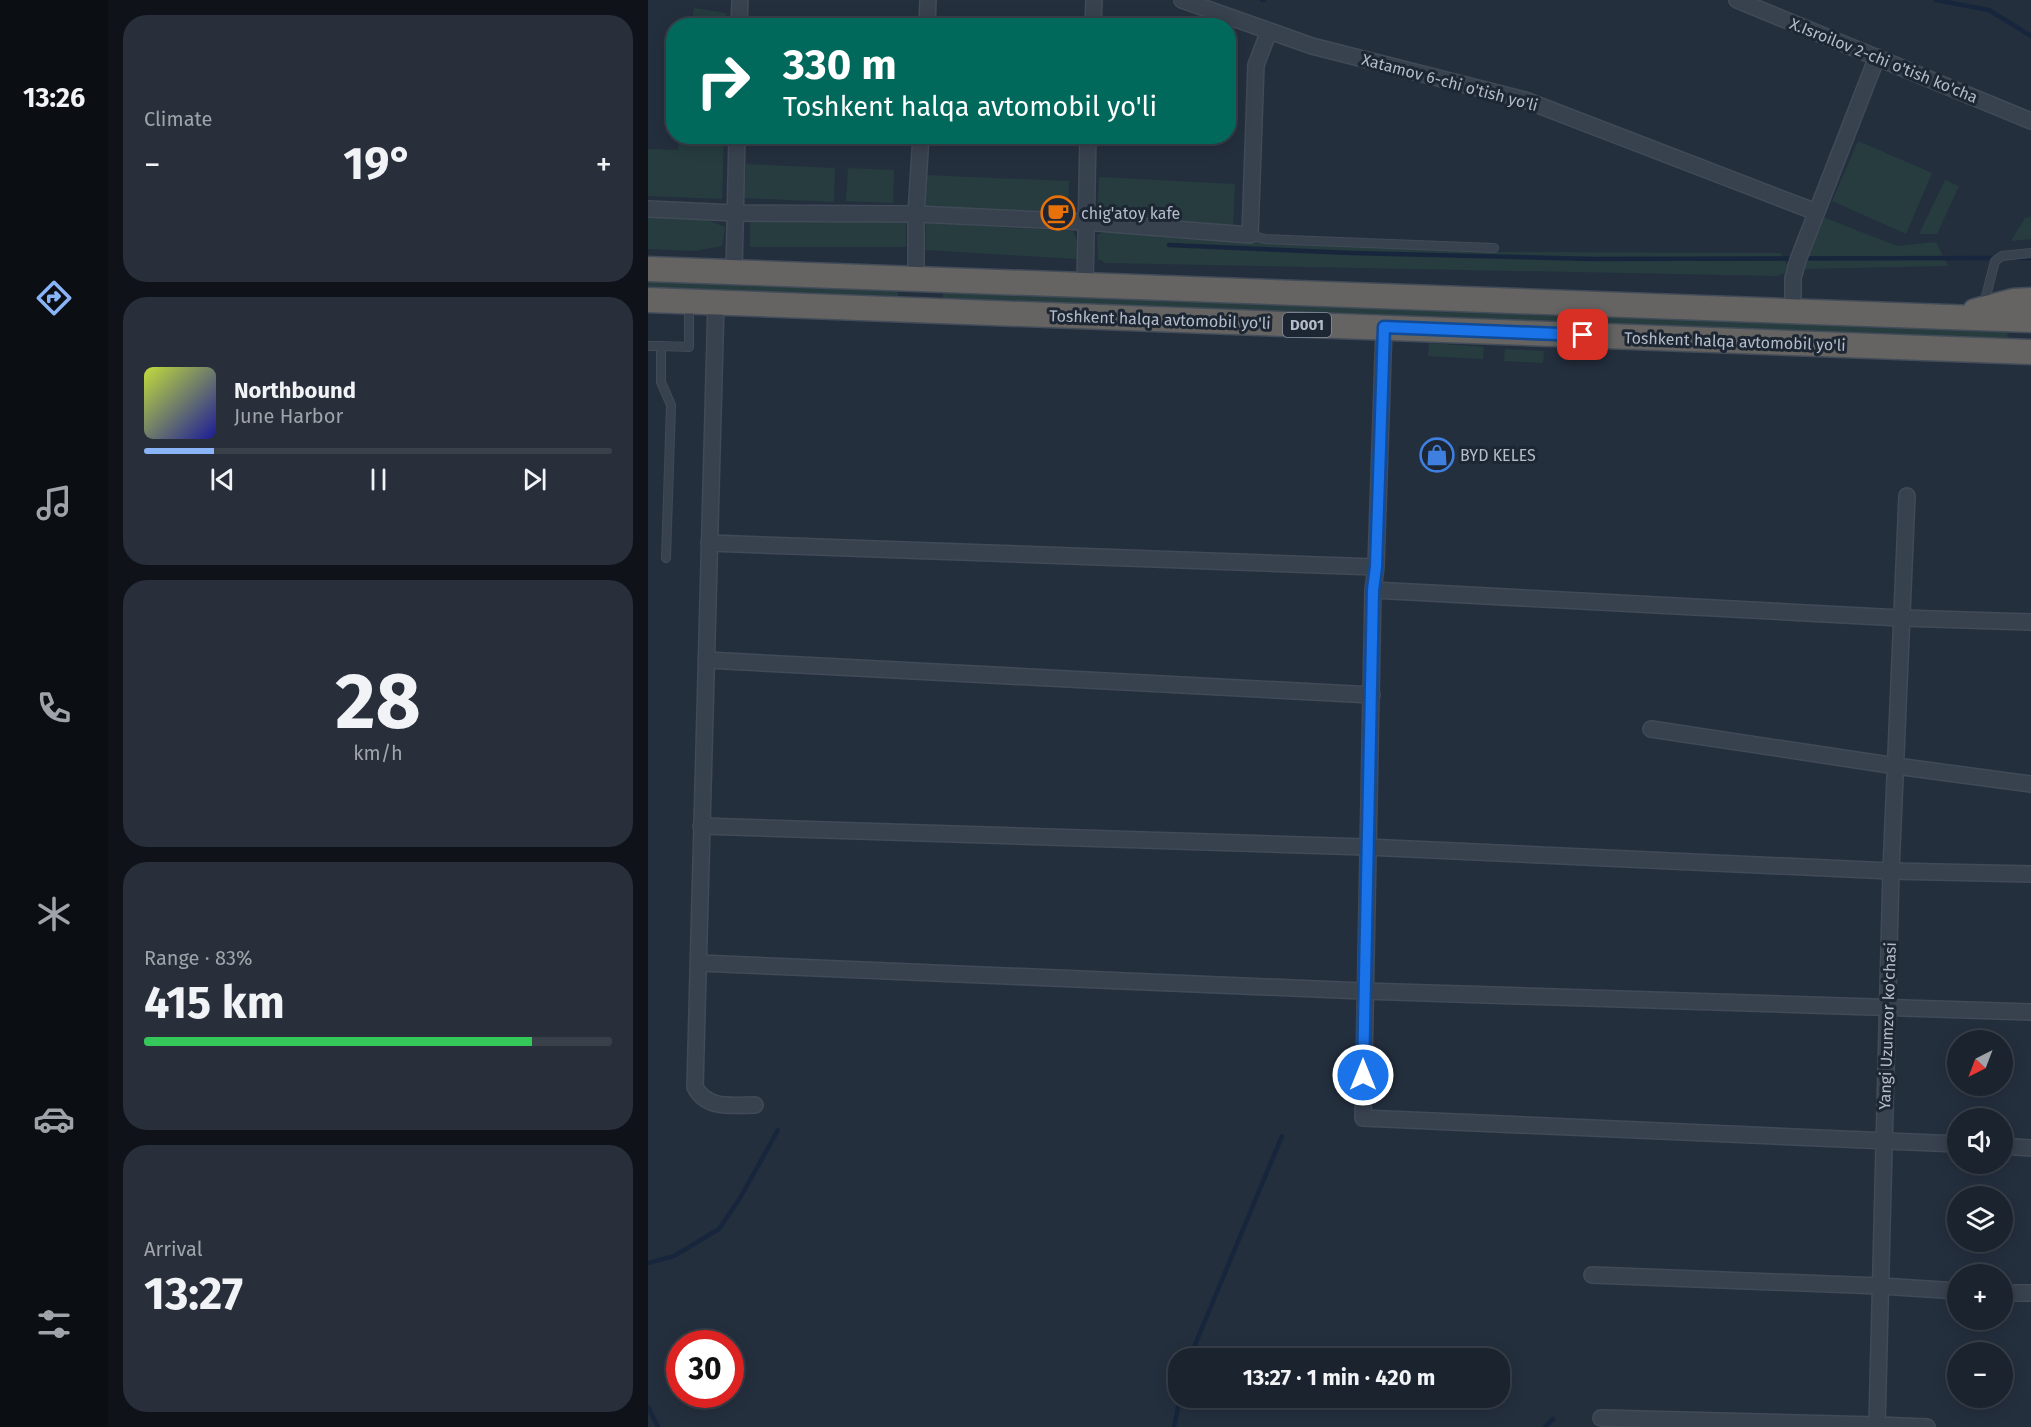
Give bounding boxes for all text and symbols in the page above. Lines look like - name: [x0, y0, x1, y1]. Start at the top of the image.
- street label: X.Isroilov 2-chi o'tish ko'cha: [1787, 14, 1981, 107]
- text: 330 m: [783, 40, 897, 90]
- icon: right: [684, 42, 762, 120]
- street label: Xatamov 6-chi o'tish yo'li: [1360, 50, 1540, 115]
- text: 13:26: [23, 82, 85, 114]
- text: Toshkent halqa avtomobil yo'li: [783, 91, 1157, 123]
- text: Climate: [144, 107, 212, 131]
- text: 19°: [343, 137, 413, 191]
- text: −: [144, 145, 161, 185]
- text: +: [596, 145, 612, 185]
- cafe icon: chig'atoy kafe: [1040, 195, 1076, 231]
- place label: chig'atoy kafe: [1081, 204, 1180, 223]
- icon: directions: [33, 277, 75, 319]
- street label: Toshkent halqa avtomobil yo'li: [1049, 306, 1271, 333]
- pin: [1557, 309, 1608, 360]
- road number: D001: [1283, 313, 1331, 337]
- icon: arrive: [1566, 318, 1599, 351]
- street label: Toshkent halqa avtomobil yo'li: [1624, 328, 1846, 355]
- text: Northbound: [234, 377, 356, 404]
- text: June Harbor: [234, 404, 343, 428]
- shop icon: BYD KELES: [1419, 437, 1455, 473]
- place label: BYD KELES: [1460, 446, 1536, 465]
- icon: previous: [206, 463, 239, 496]
- icon: pause: [362, 463, 395, 496]
- icon: next: [518, 463, 551, 496]
- icon: music: [33, 482, 75, 524]
- text: 28: [335, 655, 421, 749]
- icon: phone: [33, 687, 75, 729]
- text: km/h: [353, 741, 403, 765]
- icon: climate: [33, 893, 75, 935]
- street label: Yangi Uzumzor ko'chasi: [1875, 942, 1900, 1110]
- text: Range · 83%: [144, 946, 252, 970]
- text: 415 km: [144, 976, 285, 1030]
- north arrow: [1947, 1030, 2013, 1096]
- map controls: [1947, 1030, 2013, 1408]
- position arrow: [1331, 1043, 1395, 1107]
- icon: car: [33, 1098, 75, 1140]
- button: sound: [1947, 1108, 2013, 1174]
- button: layers: [1947, 1186, 2013, 1252]
- text: Arrival: [144, 1237, 203, 1261]
- button: +: [1947, 1264, 2013, 1330]
- text: 13:27: [144, 1267, 243, 1321]
- icon: filters: [33, 1303, 75, 1345]
- speed limit sign: 30: [666, 1330, 744, 1408]
- button: −: [1947, 1342, 2013, 1408]
- text: 13:27 · 1 min · 420 m: [1243, 1364, 1435, 1391]

